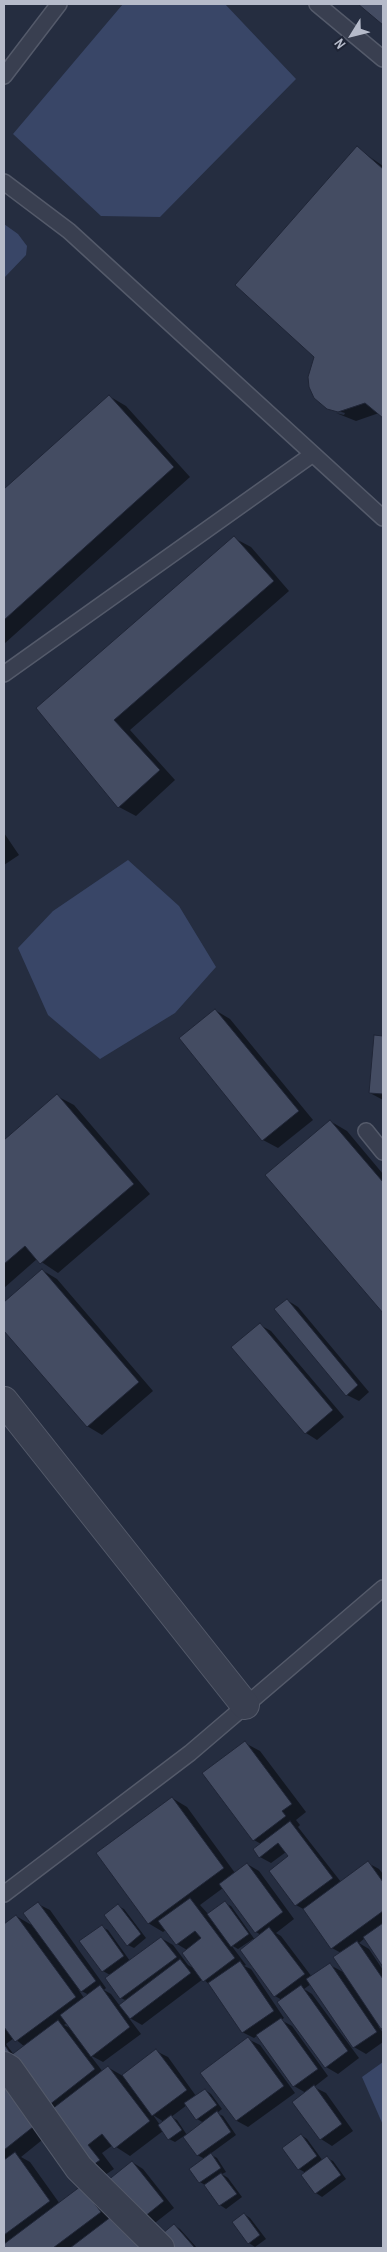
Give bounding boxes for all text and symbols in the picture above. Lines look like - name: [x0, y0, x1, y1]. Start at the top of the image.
- north arrow: [327, 10, 377, 60]
- text: N: [330, 35, 350, 52]

